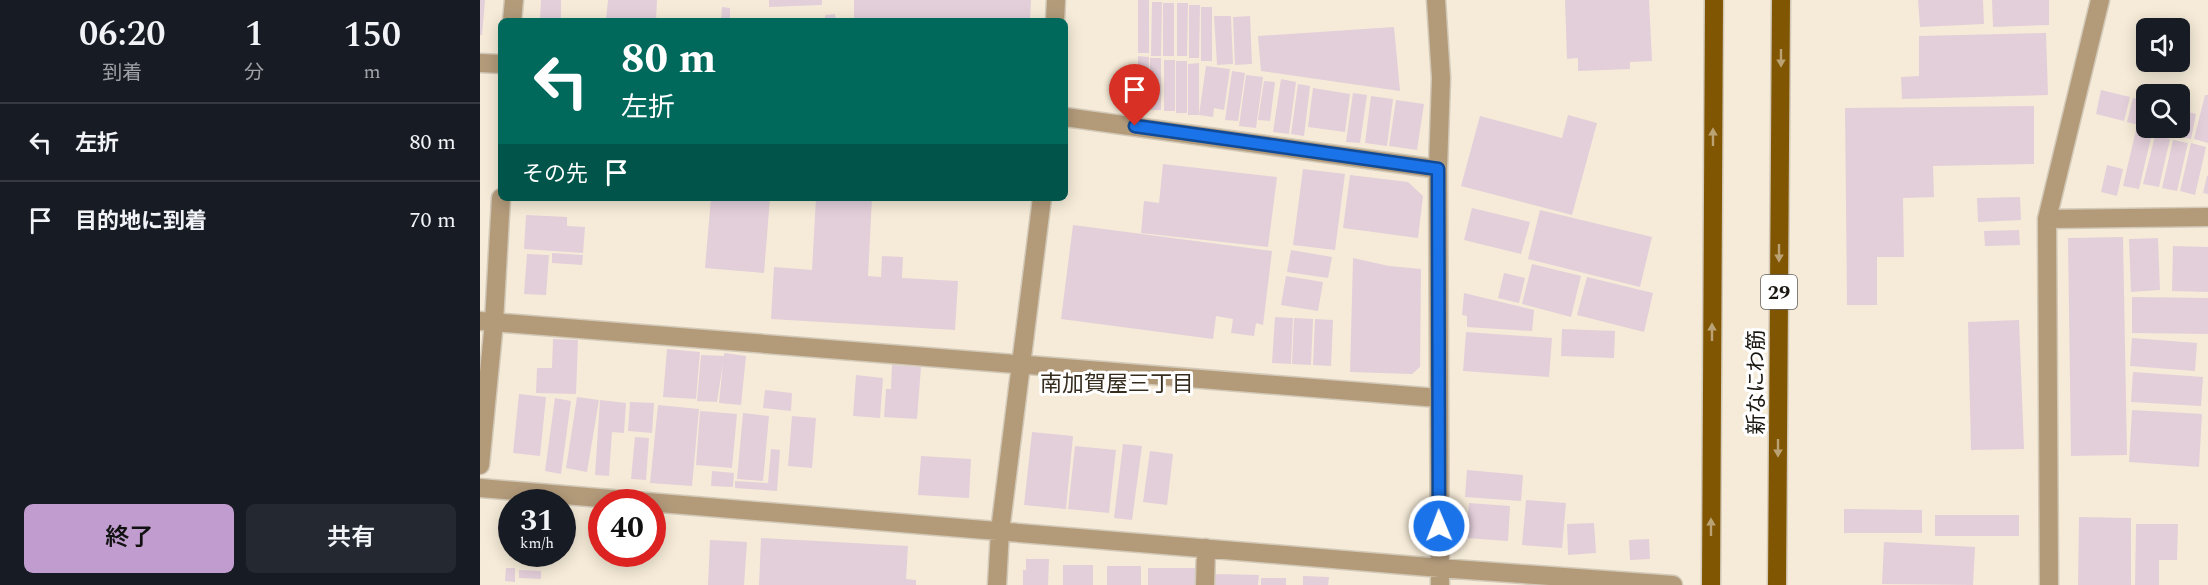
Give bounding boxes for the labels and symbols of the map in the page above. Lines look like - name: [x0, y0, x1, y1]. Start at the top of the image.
- one-way arrow: [1776, 49, 1786, 68]
- pin: [1109, 64, 1160, 126]
- one-way arrow: [1708, 127, 1718, 146]
- one-way arrow: [1774, 244, 1784, 263]
- road number: 29: [1761, 275, 1797, 309]
- one-way arrow: [1707, 322, 1717, 341]
- street label: 新なにわ筋: [1741, 330, 1773, 435]
- district label: 南加賀屋三丁目: [1040, 368, 1194, 401]
- one-way arrow: [1773, 439, 1783, 458]
- speed limit sign: 40: [588, 489, 666, 567]
- position arrow: [1407, 494, 1471, 558]
- one-way arrow: [1706, 517, 1716, 536]

